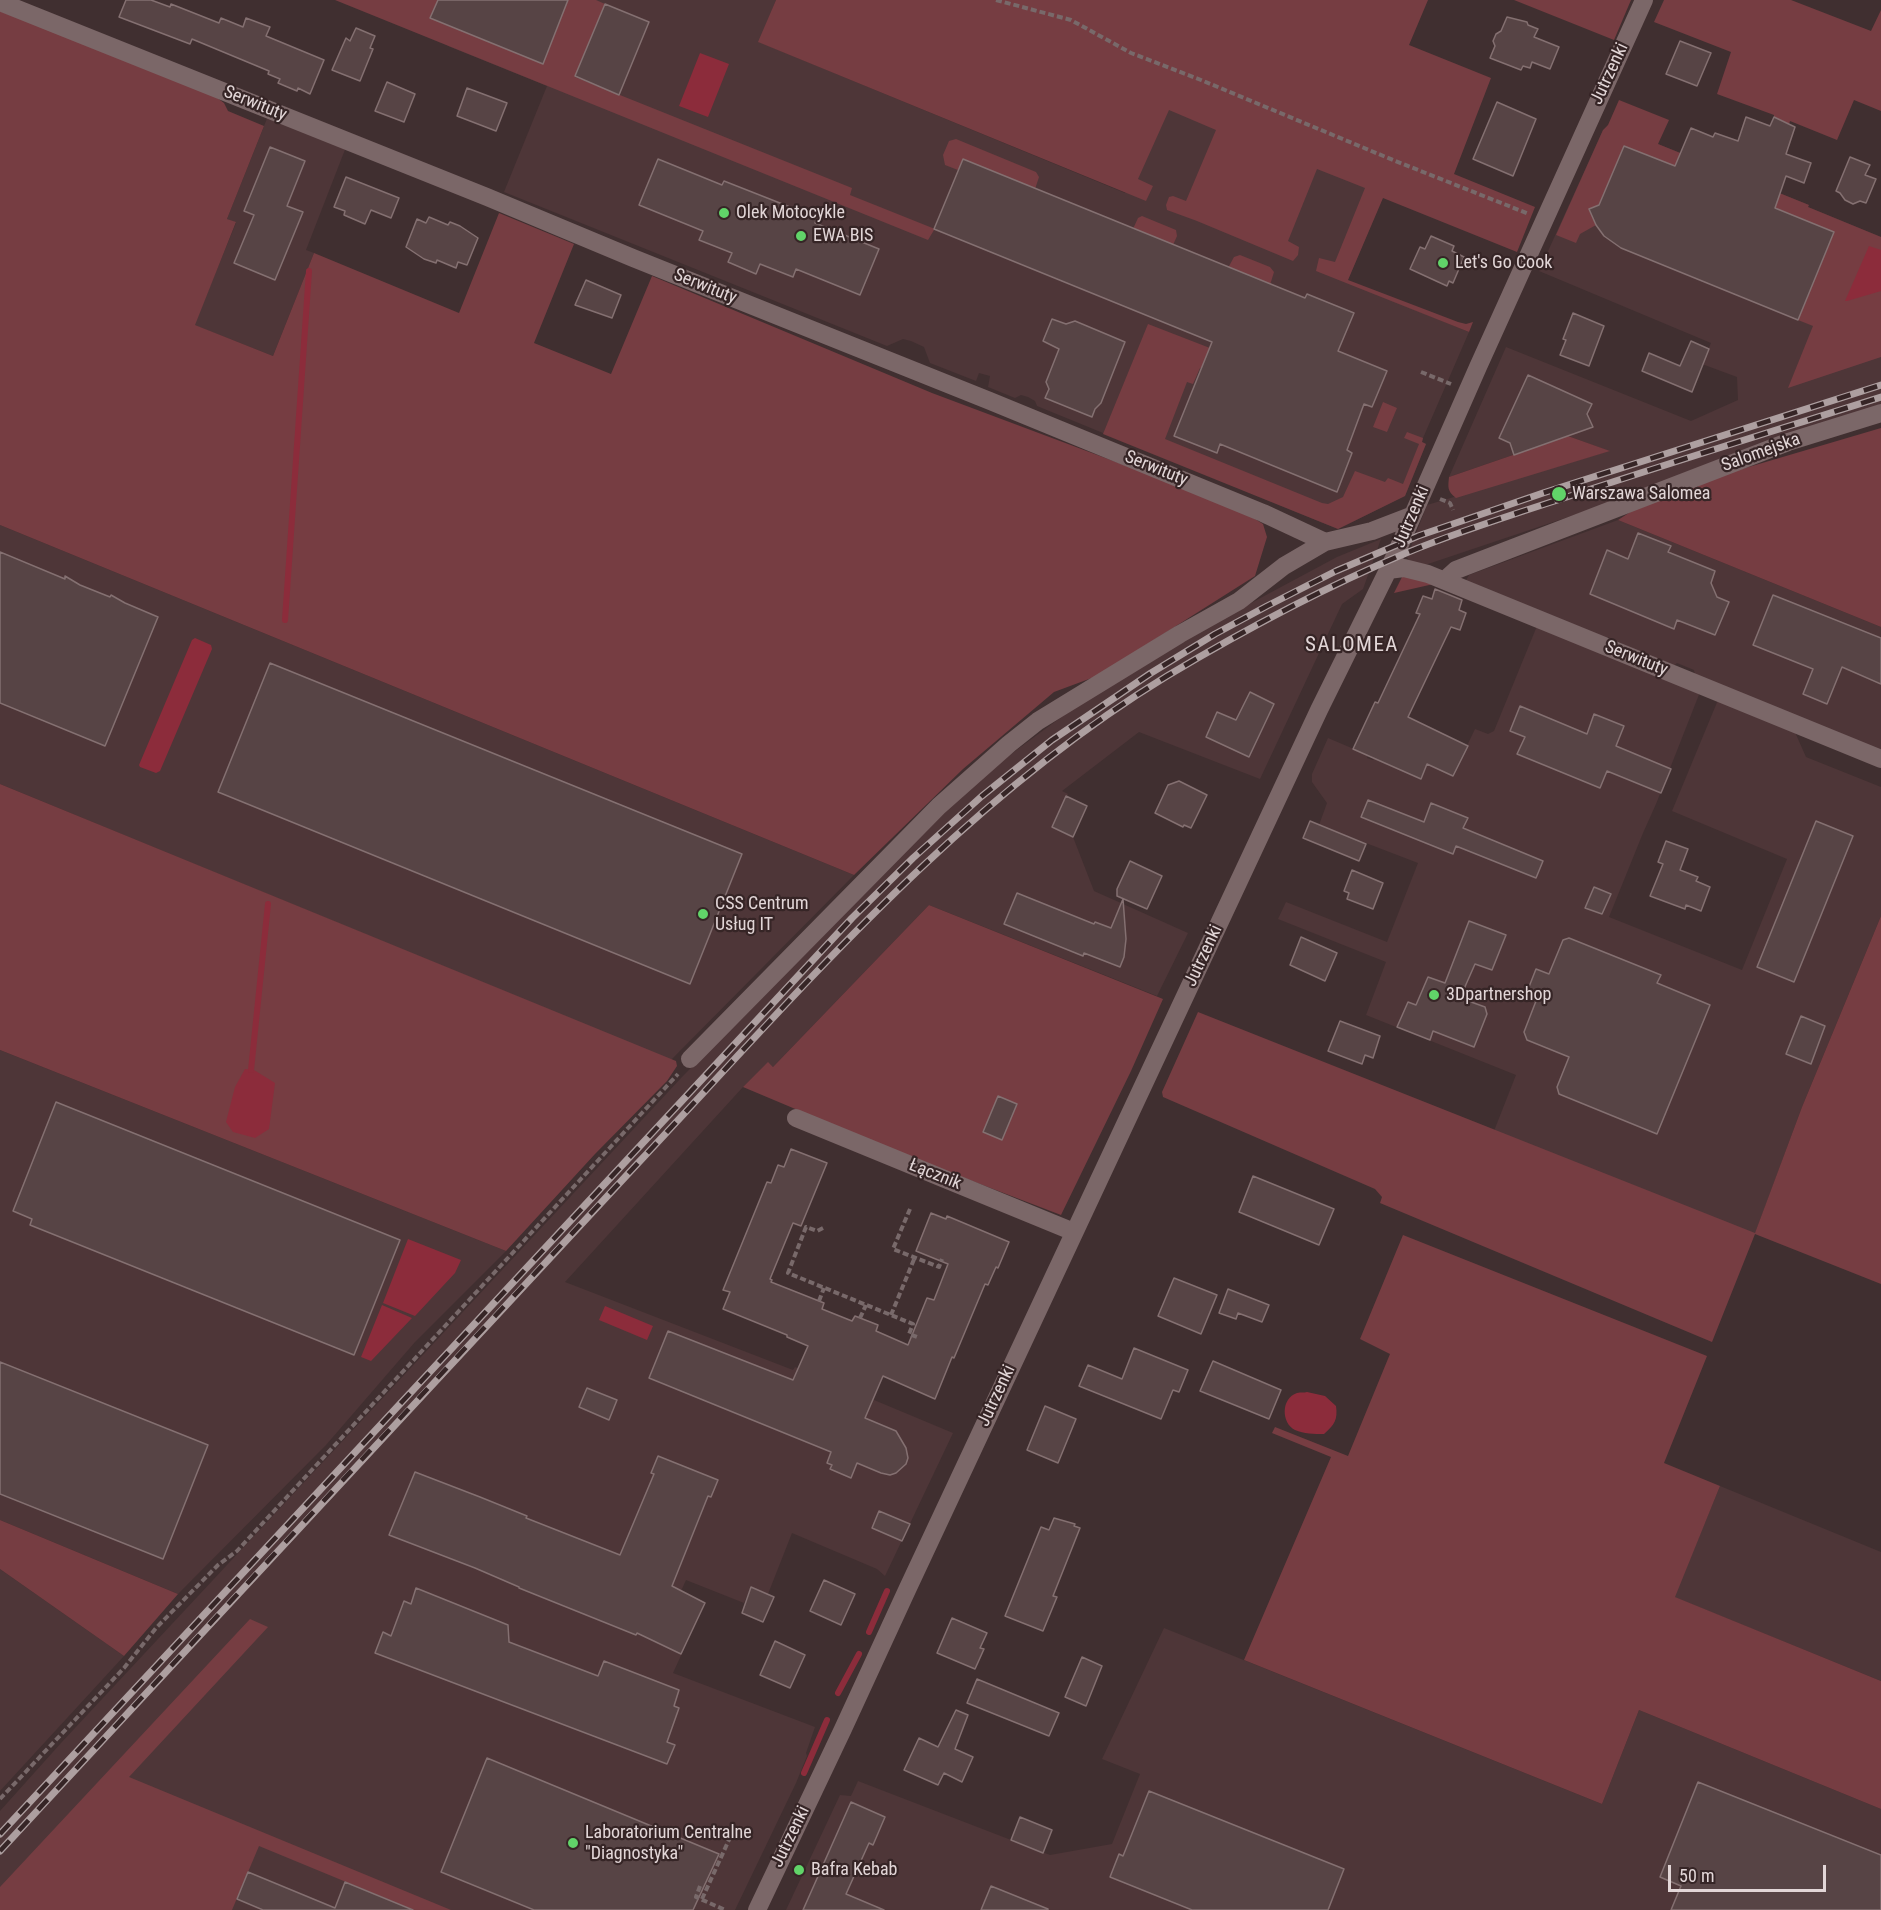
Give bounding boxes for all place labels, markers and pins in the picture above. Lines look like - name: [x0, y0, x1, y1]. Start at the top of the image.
- place label: Olek Motocykle: [736, 202, 845, 224]
- marker: Olek Motocykle: [717, 206, 731, 220]
- place label: EWA BIS: [813, 225, 873, 247]
- marker: EWA BIS: [794, 229, 808, 243]
- place label: Let's Go Cook: [1455, 252, 1552, 274]
- marker: Let's Go Cook: [1436, 256, 1450, 270]
- place label: Warszawa Salomea: [1572, 483, 1710, 505]
- marker: Warszawa Salomea: [1550, 485, 1568, 503]
- place label: CSS Centrum Usług IT: [715, 893, 808, 936]
- marker: CSS Centrum Usług IT: [696, 907, 710, 921]
- place label: 3Dpartnershop: [1446, 984, 1551, 1006]
- marker: 3Dpartnershop: [1427, 988, 1441, 1002]
- place label: Laboratorium Centralne "Diagnostyka": [585, 1822, 752, 1864]
- marker: Laboratorium Centralne "Diagnostyka": [566, 1836, 580, 1850]
- place label: Bafra Kebab: [811, 1859, 897, 1881]
- marker: Bafra Kebab: [792, 1863, 806, 1877]

